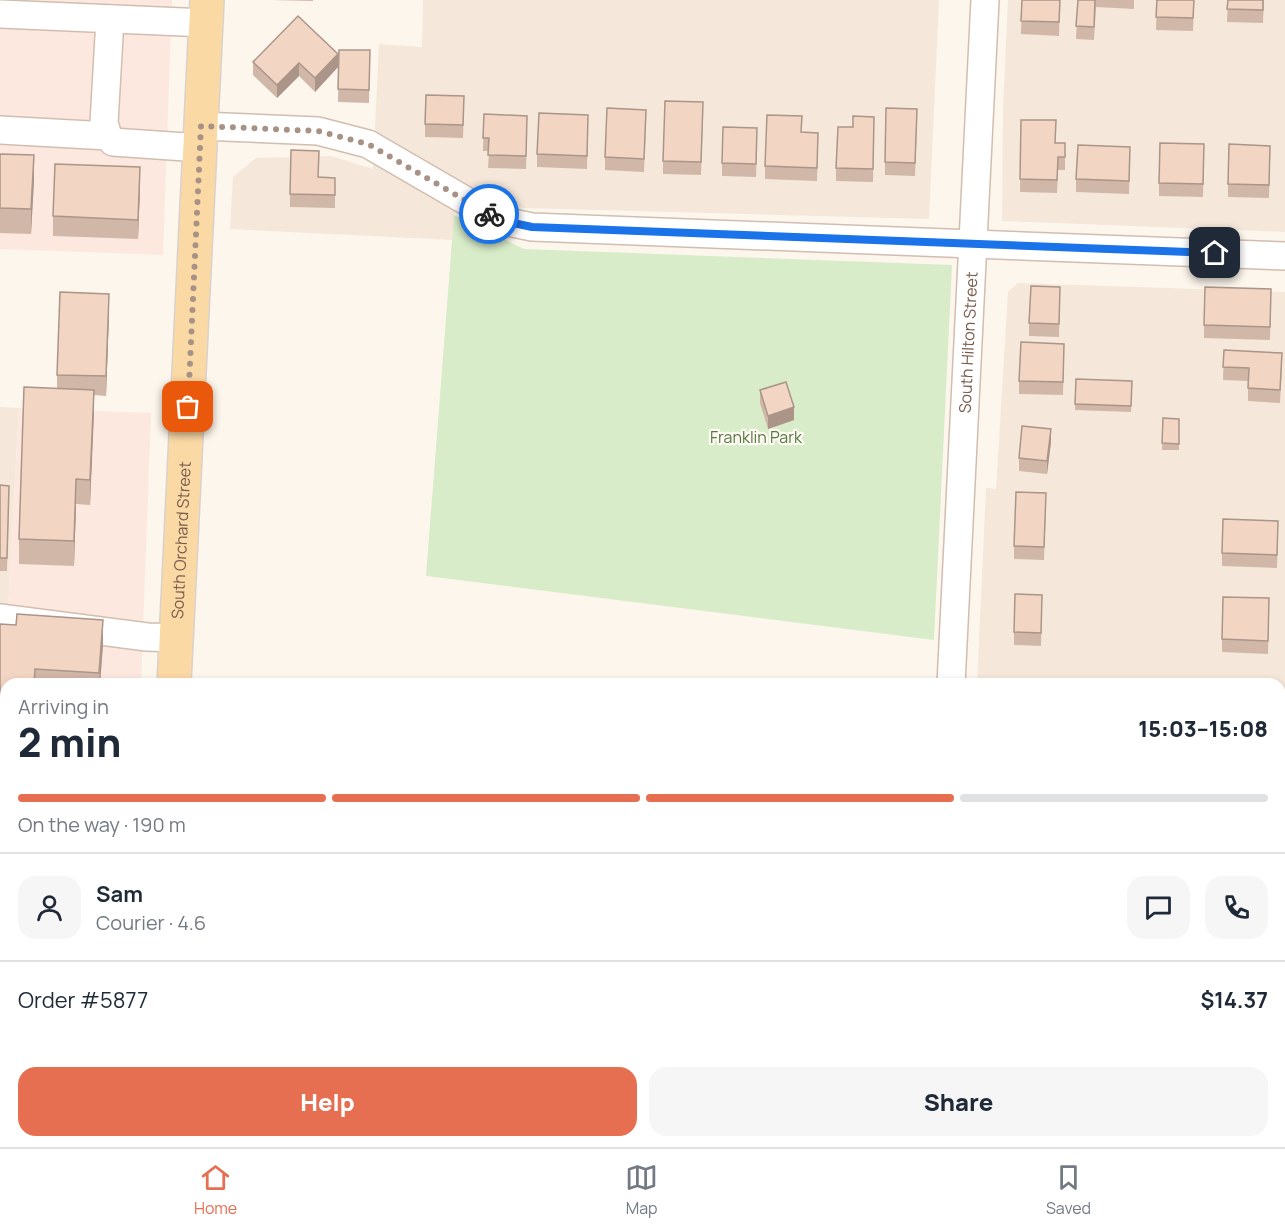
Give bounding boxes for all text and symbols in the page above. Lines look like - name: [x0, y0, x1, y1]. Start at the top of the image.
- courier: [459, 184, 519, 244]
- icon: bike: [473, 198, 506, 231]
- pin: [1189, 227, 1240, 278]
- icon: home: [1198, 236, 1231, 269]
- street label: South Hilton Street: [953, 271, 982, 414]
- pin: [162, 381, 213, 432]
- icon: bag: [171, 390, 204, 423]
- park label: Franklin Park: [710, 426, 803, 448]
- street label: South Orchard Street: [166, 461, 196, 620]
- text: Arriving in: [18, 693, 109, 720]
- text: 15:03–15:08: [1138, 714, 1268, 744]
- text: 2 min: [18, 715, 121, 769]
- text: On the way · 190 m: [18, 811, 186, 838]
- button: person: [18, 876, 81, 939]
- button: chat: [1127, 876, 1190, 939]
- button: phone: [1205, 876, 1268, 939]
- text: Sam: [96, 879, 143, 909]
- text: Courier · 4.6: [96, 909, 206, 936]
- text: Order #5877: [18, 985, 148, 1015]
- text: $14.37: [1200, 985, 1268, 1015]
- button: Help: [18, 1067, 637, 1136]
- button: Share: [649, 1067, 1268, 1136]
- tab: Home: [194, 1161, 237, 1219]
- tab: Map: [625, 1161, 658, 1219]
- tab: Saved: [1046, 1161, 1091, 1219]

